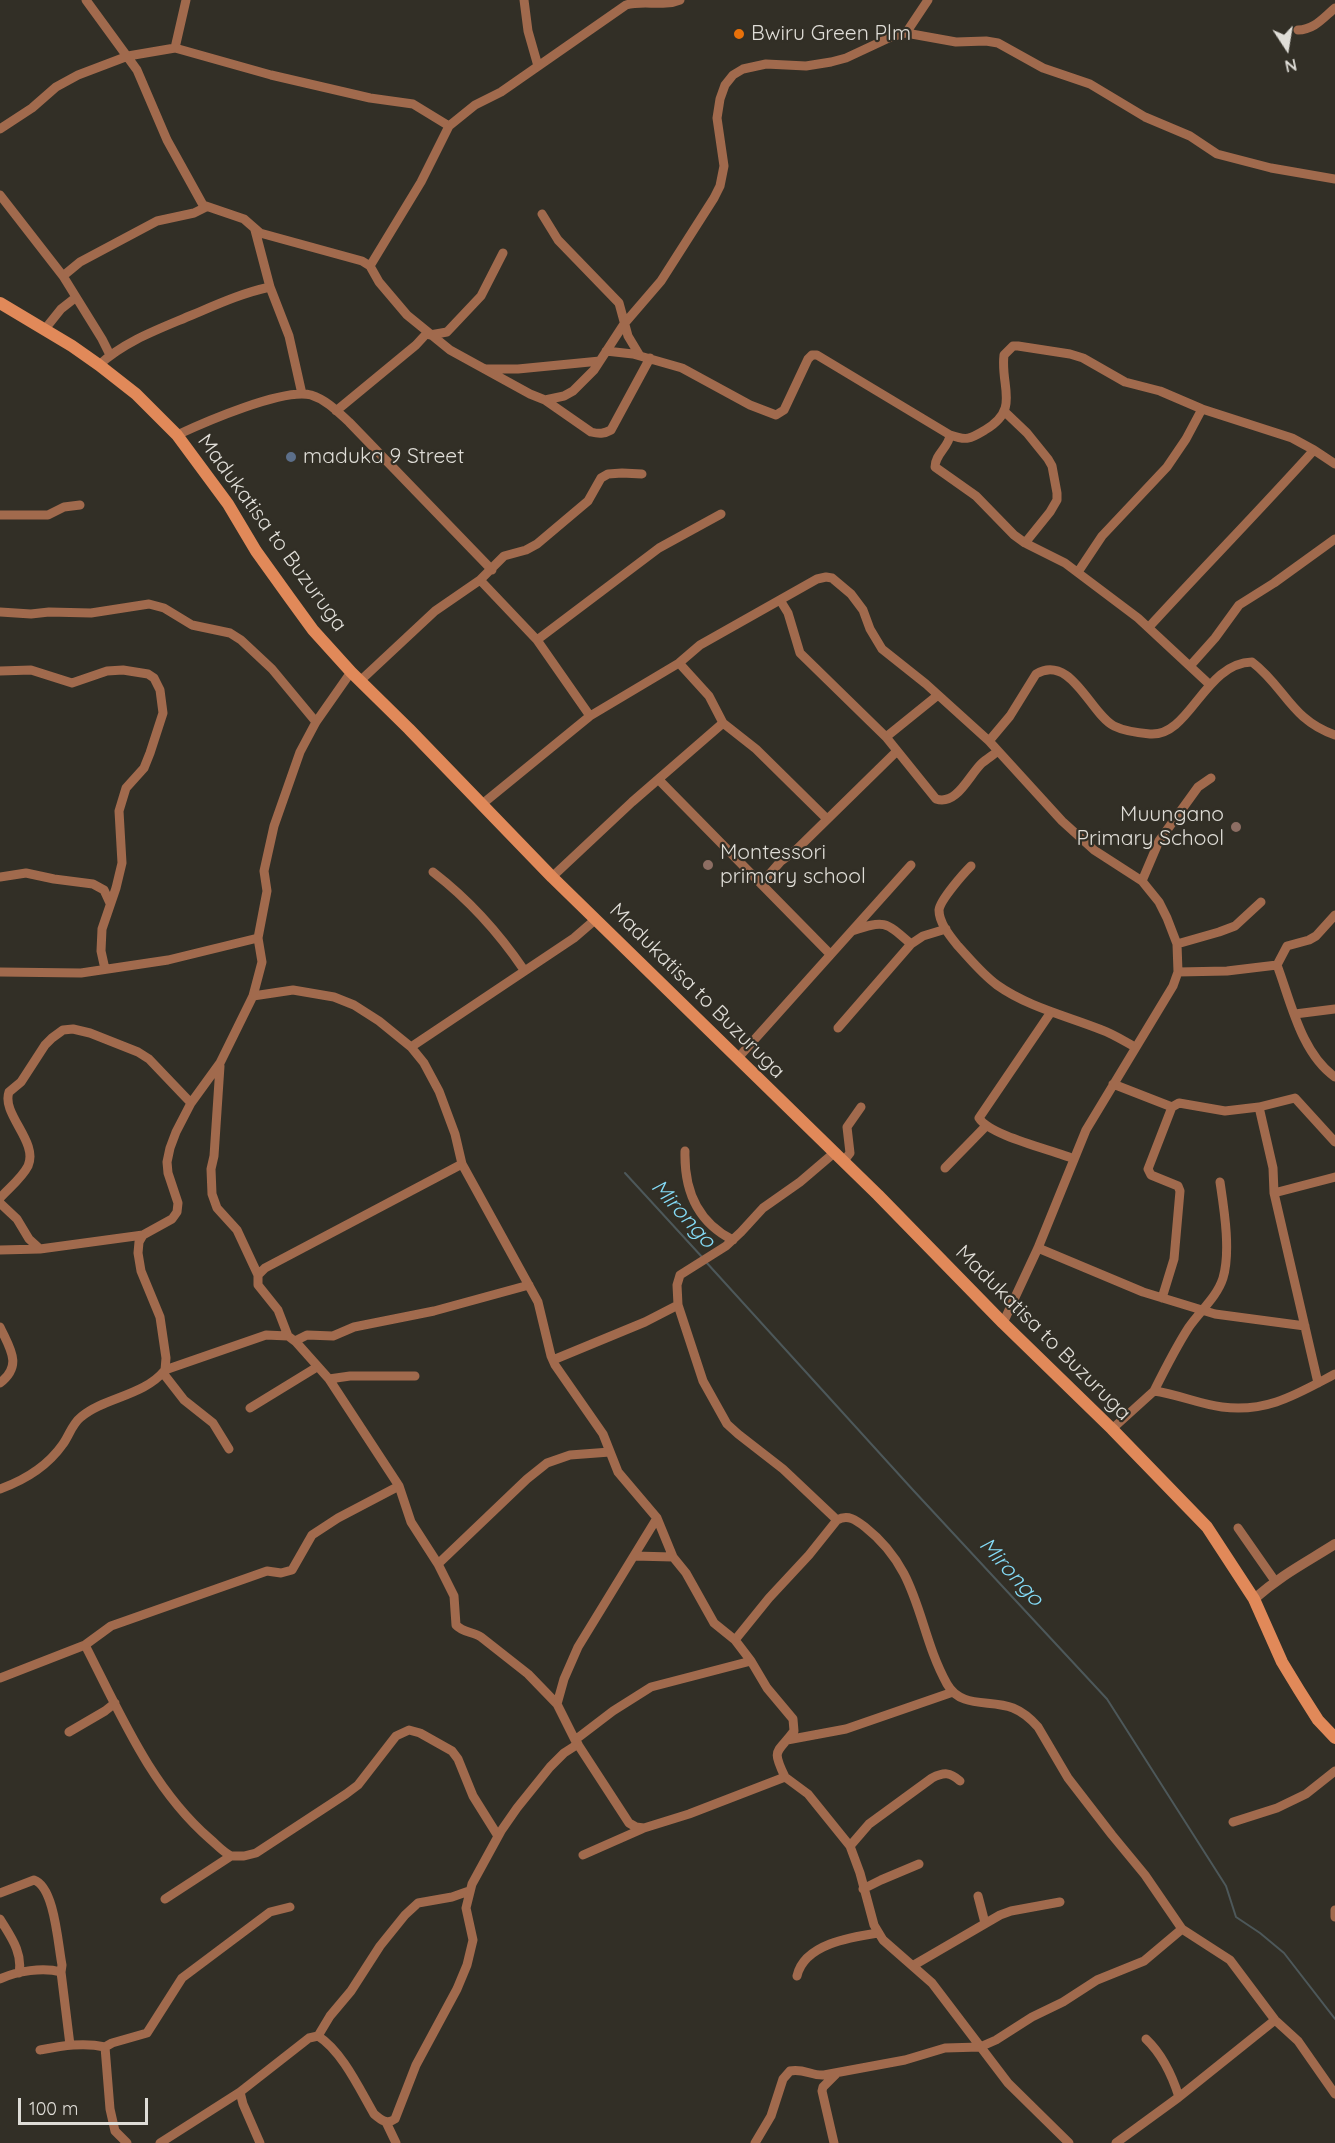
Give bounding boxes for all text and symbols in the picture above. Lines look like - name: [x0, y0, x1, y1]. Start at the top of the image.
- north arrow: [1257, 18, 1317, 78]
- place label: Bwiru Green Plm: [751, 21, 911, 47]
- marker: Bwiru Green Plm: [732, 27, 746, 41]
- text: N: [1283, 55, 1299, 77]
- street label: Madukatisa to Buzuruga: [192, 429, 352, 637]
- place label: maduka 9 Street: [303, 444, 464, 470]
- marker: maduka 9 Street: [284, 450, 298, 464]
- place label: Muungano Primary School: [1076, 802, 1224, 852]
- marker: Muungano Primary School: [1229, 820, 1243, 834]
- place label: Montessori primary school: [720, 840, 866, 890]
- marker: Montessori primary school: [701, 858, 715, 872]
- street label: Madukatisa to Buzuruga: [604, 898, 790, 1084]
- water label: Mirongo: [645, 1174, 721, 1254]
- street label: Madukatisa to Buzuruga: [950, 1240, 1136, 1426]
- water label: Mirongo: [973, 1532, 1049, 1612]
- scale bar: [21, 2086, 152, 2124]
- text: 100 m: [29, 2097, 78, 2120]

